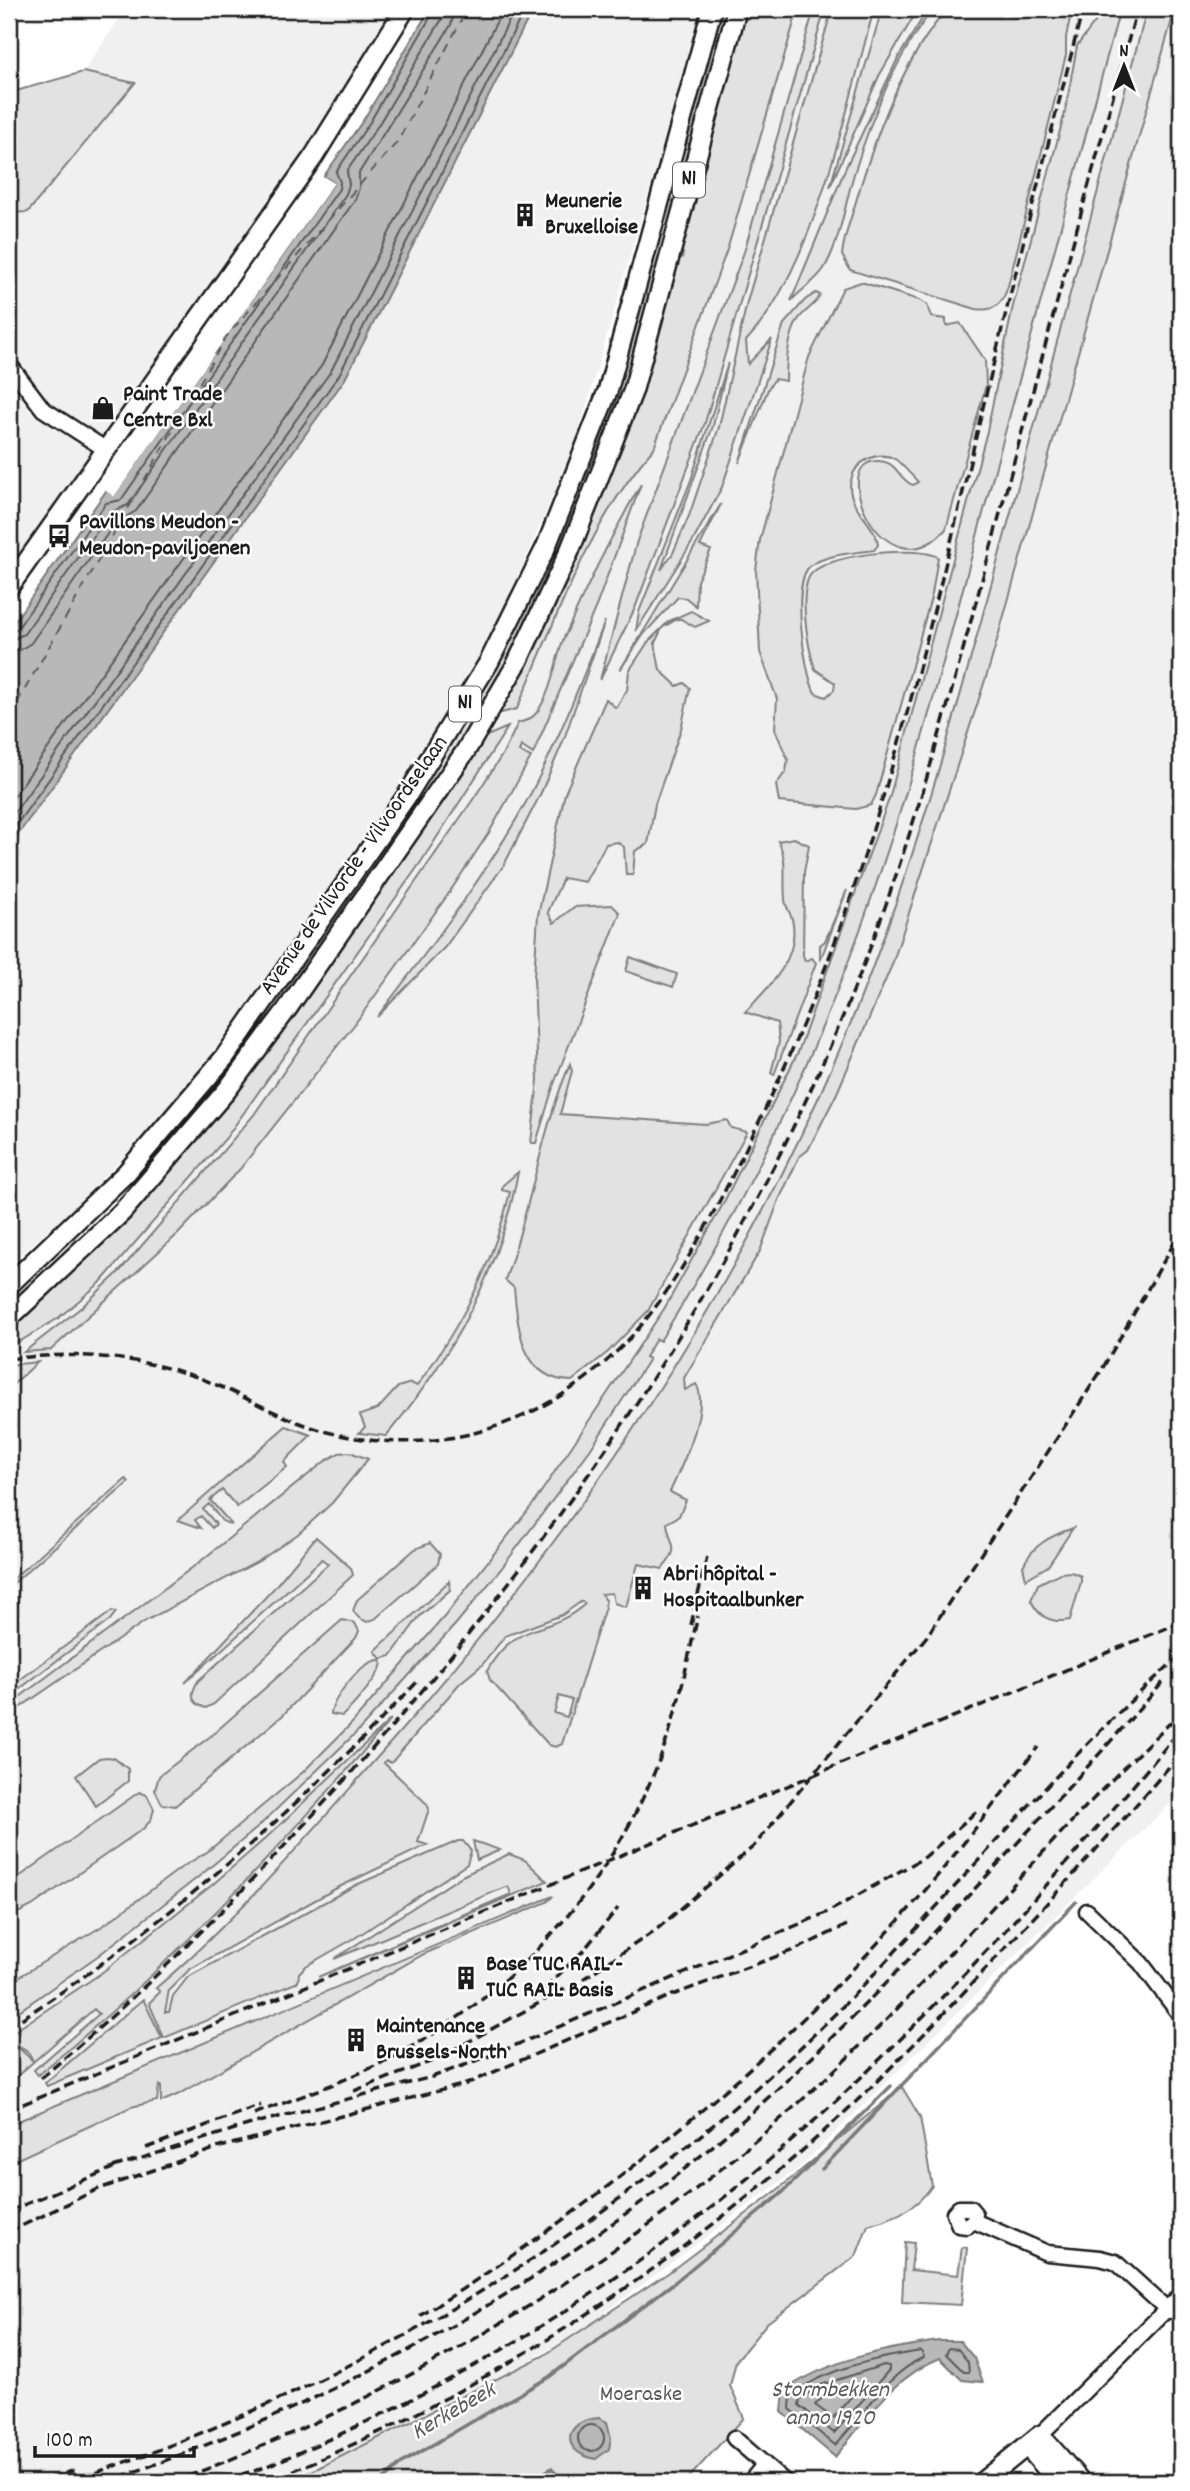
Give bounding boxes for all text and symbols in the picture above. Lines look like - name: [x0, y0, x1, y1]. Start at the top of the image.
- north arrow: [1088, 32, 1158, 102]
- text: N: [1119, 39, 1129, 66]
- road number: N1: [673, 162, 705, 198]
- place label: Meunerie Bruxelloise: [545, 186, 638, 245]
- building icon: Meunerie Bruxelloise: [511, 201, 539, 229]
- place label: Paint Trade Centre Bxl: [123, 379, 222, 438]
- shop icon: Paint Trade Centre Bxl: [89, 394, 117, 422]
- place label: Pavillons Meudon - Meudon-paviljoenen: [79, 507, 251, 566]
- bus stop icon: Pavillons Meudon - Meudon-paviljoenen: [45, 522, 73, 550]
- road number: N1: [449, 686, 481, 722]
- street label: Avenue de Vilvorde - Vilvoordselaan: [252, 729, 458, 1003]
- place label: Abri hôpital - Hospitaalbunker: [663, 1559, 804, 1618]
- building icon: Abri hôpital - Hospitaalbunker: [629, 1574, 657, 1602]
- place label: Base TUC RAIL - TUC RAIL Basis: [486, 1949, 623, 2008]
- building icon: Base TUC RAIL - TUC RAIL Basis: [452, 1964, 480, 1992]
- place label: Maintenance Brussels-North: [376, 2011, 507, 2070]
- building icon: Maintenance Brussels-North: [342, 2026, 370, 2054]
- water label: Kerkebeek: [406, 2373, 504, 2450]
- water label: Stormbekken anno 1920: [771, 2374, 890, 2436]
- park label: Moeraske: [600, 2379, 682, 2412]
- scale bar: [35, 2414, 194, 2458]
- text: 100 m: [46, 2427, 93, 2457]

